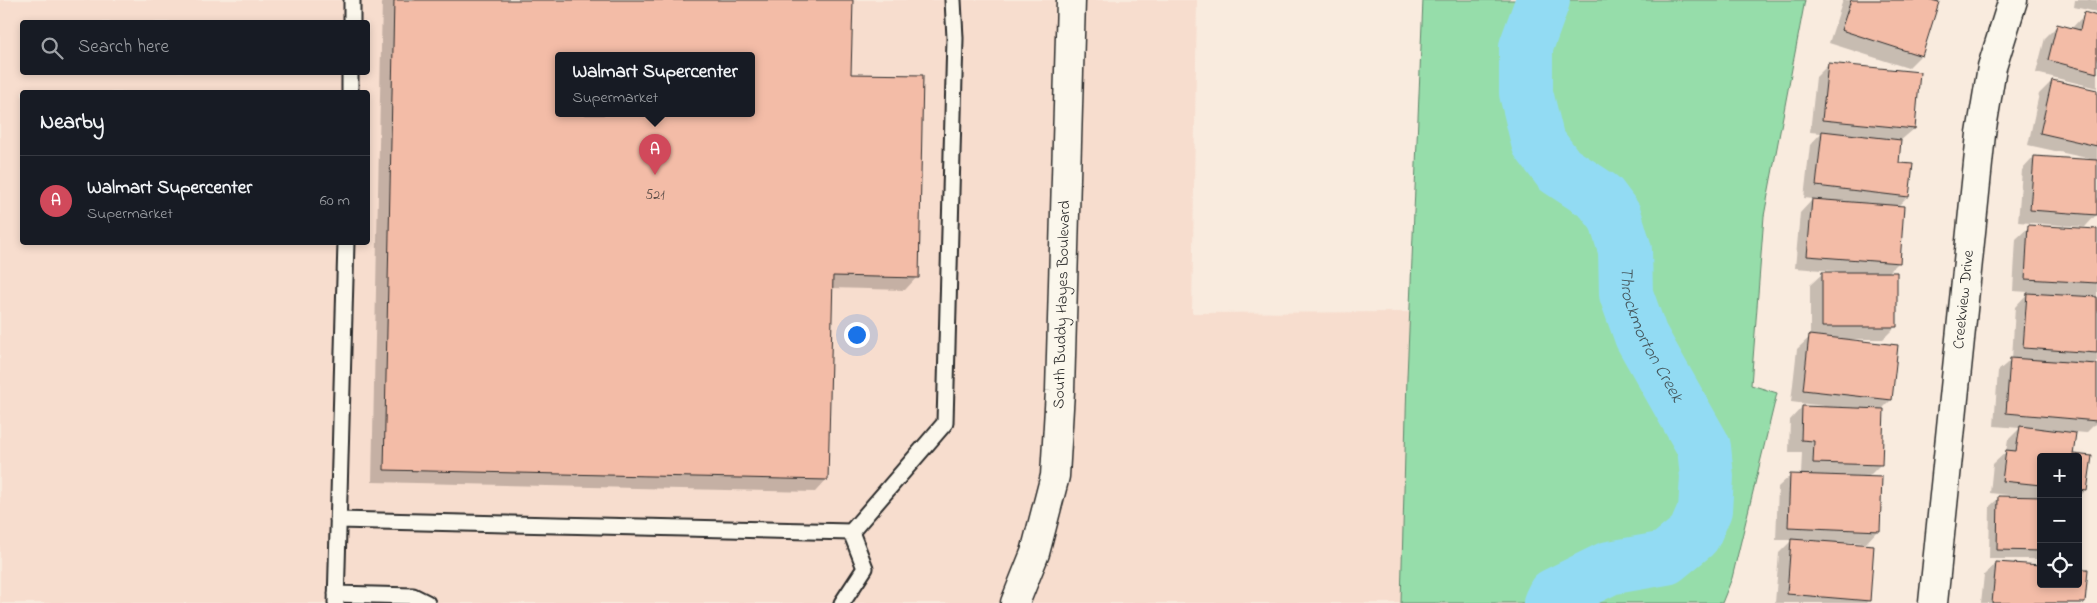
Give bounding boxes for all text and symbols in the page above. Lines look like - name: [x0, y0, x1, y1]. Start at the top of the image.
- search box: [20, 20, 370, 75]
- icon: search: [38, 34, 66, 62]
- text: Search here: [78, 34, 169, 61]
- popup: [555, 52, 755, 117]
- text: Walmart Supercenter: [572, 59, 738, 86]
- text: Supermarket: [572, 86, 658, 110]
- text: Nearby: [40, 108, 104, 138]
- pin: A: [639, 134, 671, 175]
- text: Walmart Supercenter: [87, 175, 252, 202]
- house number: 521: [645, 185, 665, 206]
- text: A: [51, 189, 61, 213]
- text: 60 m: [320, 189, 350, 213]
- street label: South Buddy Hayes Boulevard: [1047, 200, 1077, 410]
- text: Supermarket: [87, 202, 173, 226]
- street label: Creekview Drive: [1947, 248, 1981, 350]
- water label: Throckmorton Creek: [1612, 266, 1690, 409]
- your location: [844, 322, 870, 348]
- map controls: [2037, 453, 2082, 588]
- button: +: [2037, 453, 2082, 498]
- button: −: [2037, 498, 2082, 543]
- button: locate: [2037, 543, 2082, 588]

